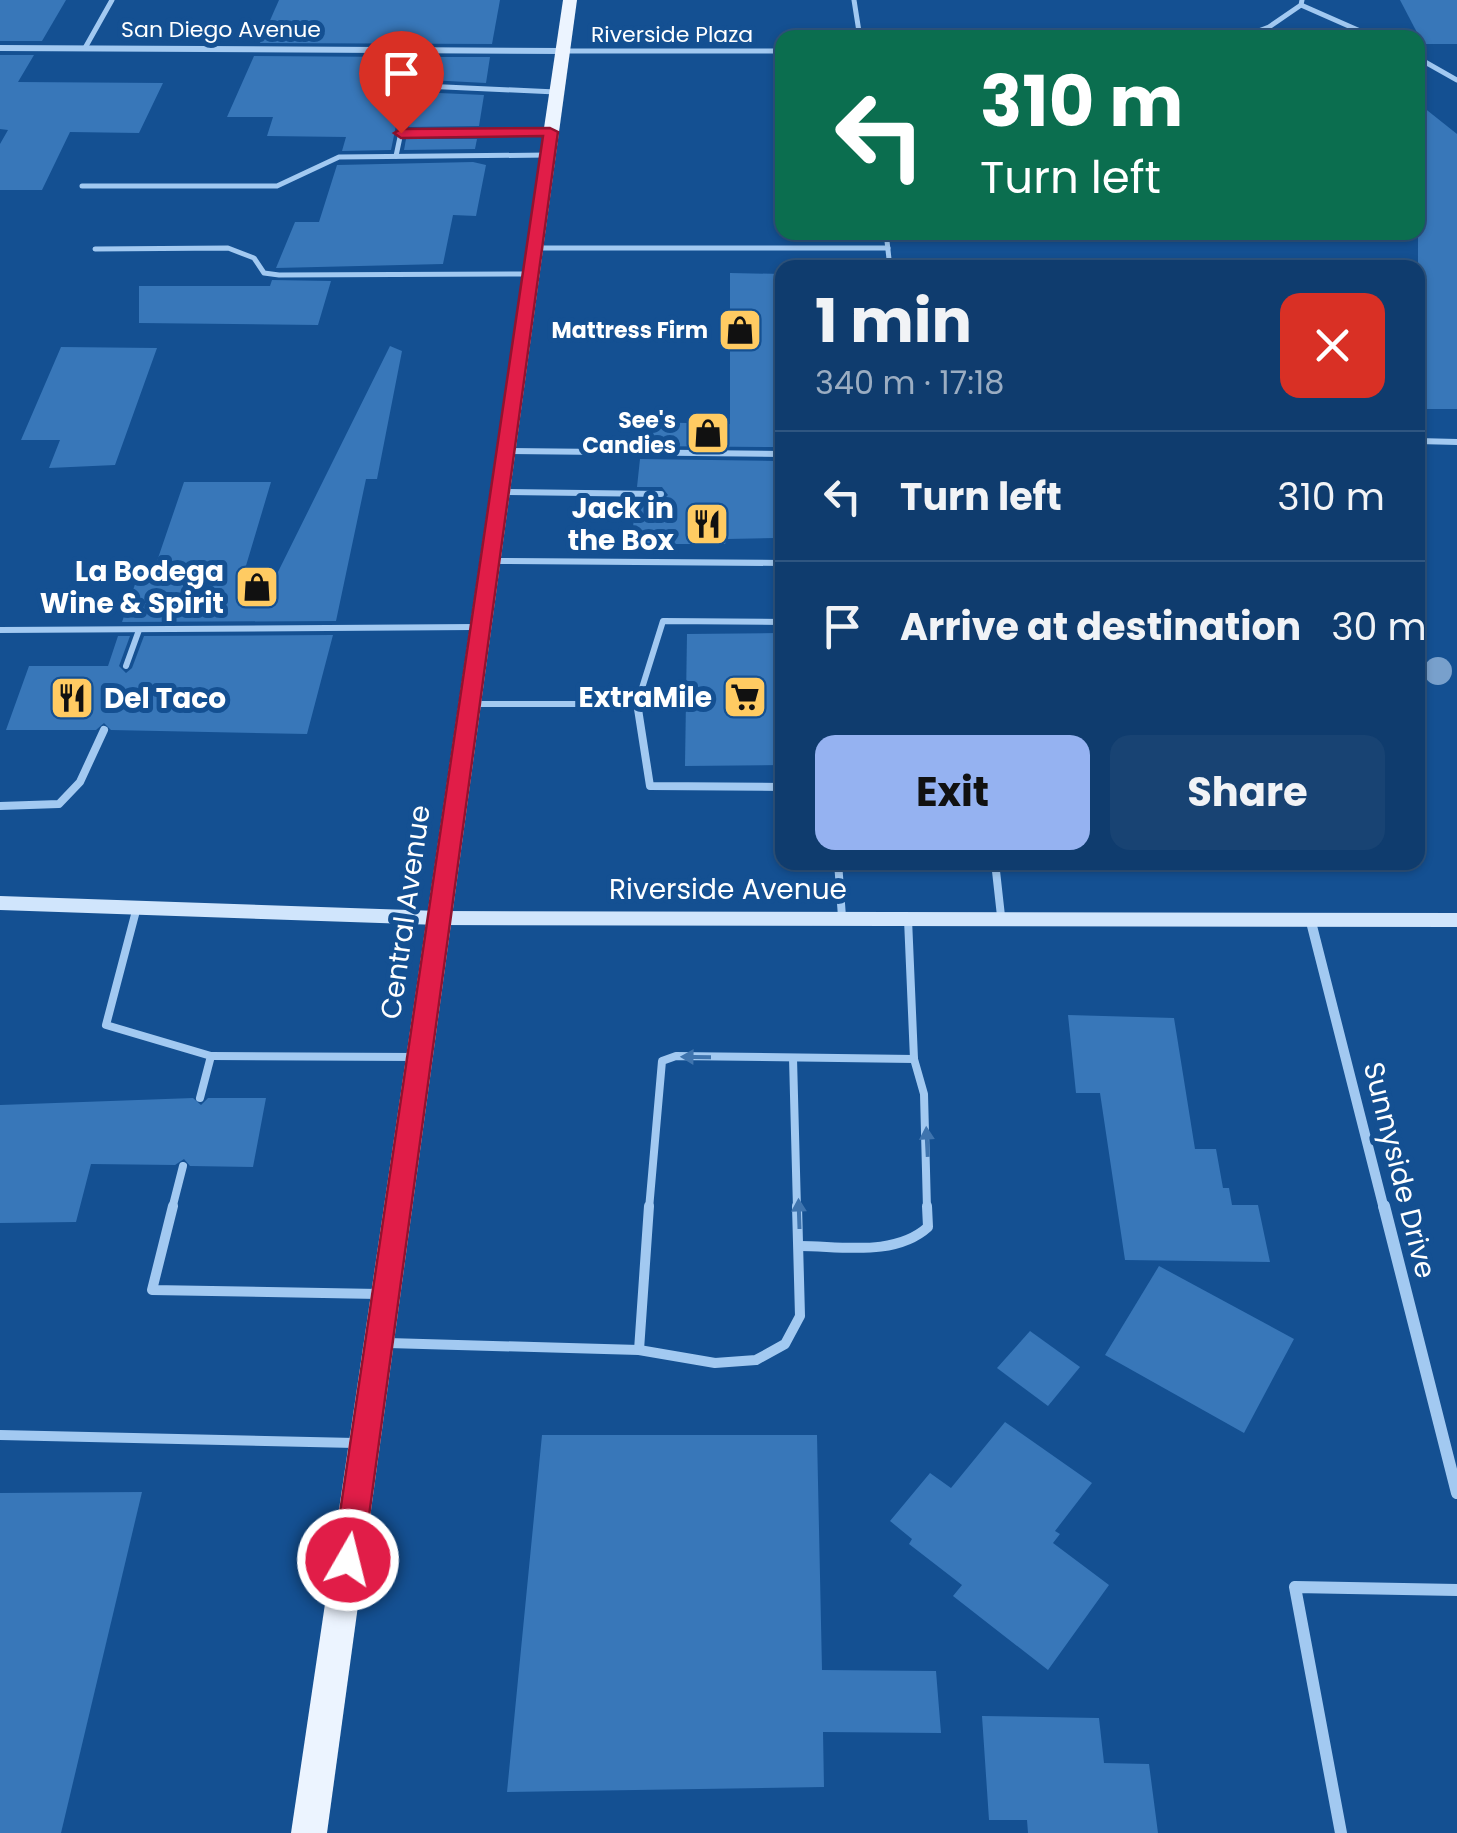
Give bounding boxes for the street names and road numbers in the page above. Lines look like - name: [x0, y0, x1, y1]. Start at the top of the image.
- street label: San Diego Avenue: [121, 14, 321, 45]
- street label: Riverside Plaza: [591, 19, 753, 50]
- street label: Central Avenue: [371, 802, 440, 1022]
- street label: Riverside Avenue: [609, 870, 847, 909]
- street label: Sunnyside Drive: [1354, 1058, 1445, 1282]

